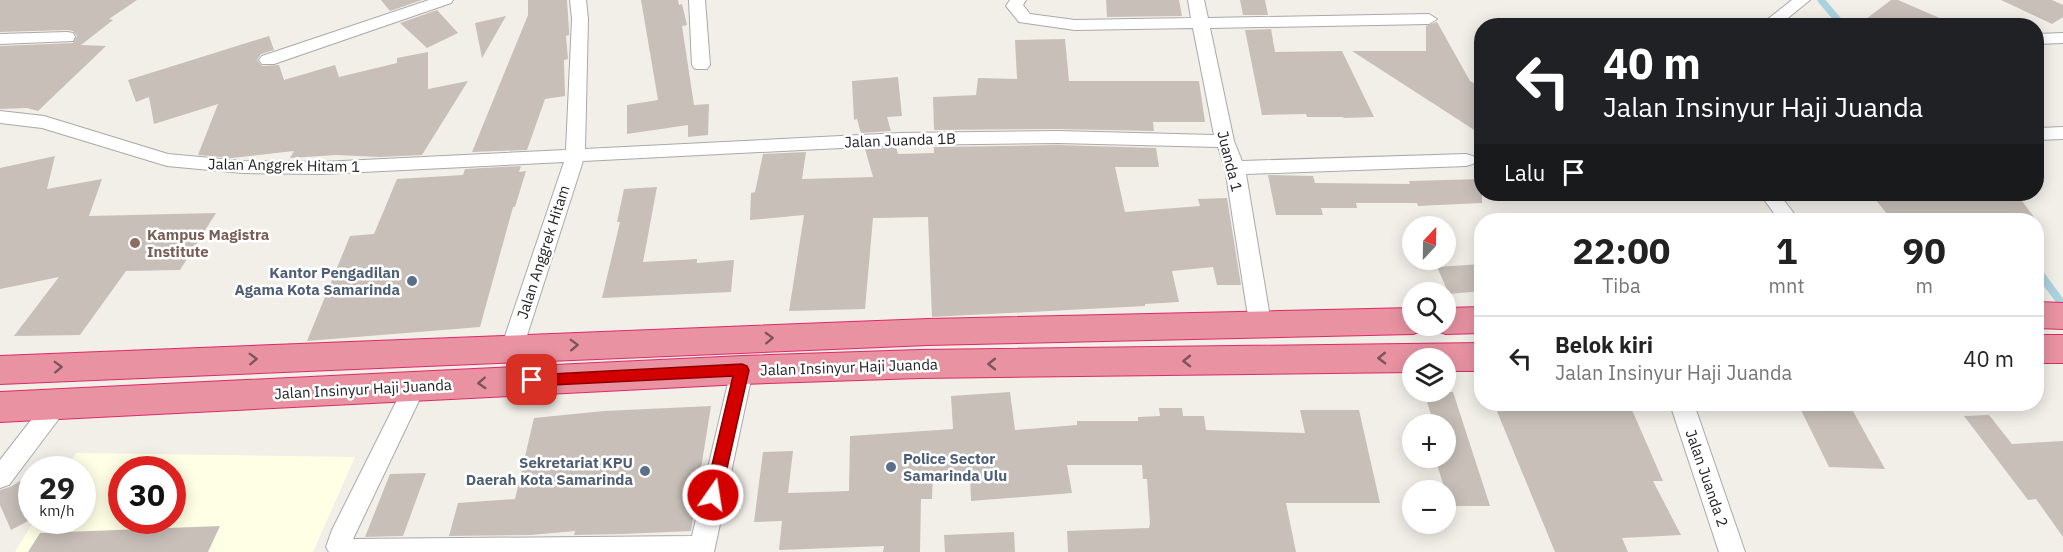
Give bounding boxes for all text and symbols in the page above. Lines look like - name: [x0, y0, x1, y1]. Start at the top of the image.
- text: 40 m: [1603, 36, 1701, 91]
- icon: left: [1504, 42, 1582, 120]
- text: Jalan Insinyur Haji Juanda: [1603, 89, 1923, 124]
- street label: Jalan Juanda 1B: [844, 129, 956, 151]
- street label: Juanda 1: [1213, 129, 1247, 193]
- street label: Jalan Anggrek Hitam 1: [208, 154, 360, 176]
- icon: arrive: [1557, 156, 1590, 189]
- text: Lalu: [1504, 158, 1545, 187]
- street label: Jalan Anggrek Hitam: [512, 183, 574, 321]
- north arrow: [1402, 216, 1456, 270]
- map controls: [1402, 216, 1456, 534]
- place label: Kampus Magistra Institute: [147, 225, 270, 261]
- text: 22:00: [1572, 227, 1670, 274]
- text: 1: [1776, 227, 1797, 274]
- text: 90: [1903, 227, 1946, 274]
- marker: Kampus Magistra Institute: [128, 236, 142, 250]
- place label: Kantor Pengadilan Agama Kota Samarinda: [234, 263, 400, 299]
- text: Tiba: [1602, 272, 1641, 299]
- text: mnt: [1769, 272, 1804, 299]
- text: m: [1915, 272, 1933, 299]
- marker: Kantor Pengadilan Agama Kota Samarinda: [405, 274, 419, 288]
- button: search: [1402, 282, 1456, 336]
- text: Belok kiri: [1555, 330, 1653, 359]
- one-way arrow: [764, 332, 773, 344]
- one-way arrow: [569, 339, 578, 352]
- icon: left: [1504, 342, 1537, 375]
- text: 40 m: [1963, 344, 2014, 373]
- button: layers: [1402, 348, 1456, 402]
- one-way arrow: [249, 352, 258, 365]
- one-way arrow: [1377, 352, 1386, 365]
- pin: [506, 354, 557, 405]
- street label: Jalan Insinyur Haji Juanda: [760, 354, 938, 380]
- one-way arrow: [1182, 355, 1191, 367]
- one-way arrow: [987, 358, 996, 370]
- text: Jalan Insinyur Haji Juanda: [1555, 359, 1792, 386]
- one-way arrow: [54, 361, 63, 374]
- icon: arrive: [515, 363, 548, 396]
- street label: Jalan Insinyur Haji Juanda: [274, 375, 452, 403]
- one-way arrow: [477, 376, 486, 389]
- button: +: [1402, 414, 1456, 468]
- street label: Jalan Juanda 2: [1681, 427, 1733, 529]
- place label: Police Sector Samarinda Ulu: [903, 449, 1007, 485]
- place label: Sekretariat KPU Daerah Kota Samarinda: [466, 453, 633, 489]
- speed limit sign: 30: [108, 456, 186, 534]
- marker: Police Sector Samarinda Ulu: [884, 460, 898, 474]
- position arrow: [681, 463, 745, 527]
- marker: Sekretariat KPU Daerah Kota Samarinda: [638, 464, 652, 478]
- text: 29: [39, 468, 75, 507]
- button: −: [1402, 480, 1456, 534]
- text: km/h: [39, 501, 75, 520]

